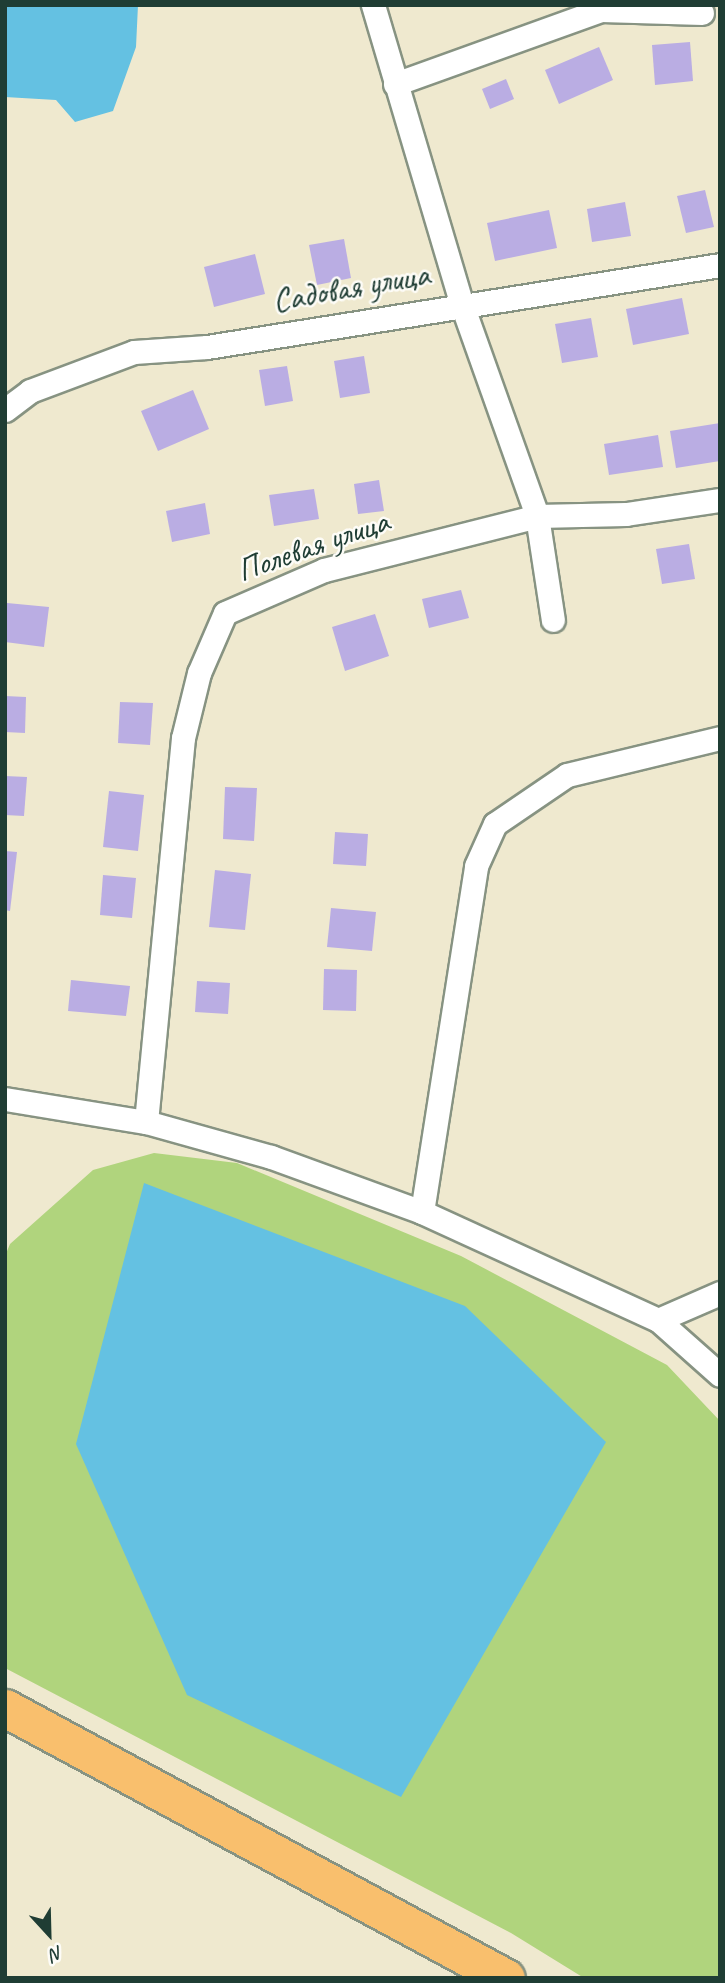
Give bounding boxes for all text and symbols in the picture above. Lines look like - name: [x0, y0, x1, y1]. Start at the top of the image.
- street label: Садовая улица: [269, 255, 433, 321]
- street label: Полевая улица: [231, 501, 395, 591]
- north arrow: [14, 1899, 84, 1969]
- text: N: [47, 1940, 67, 1967]

